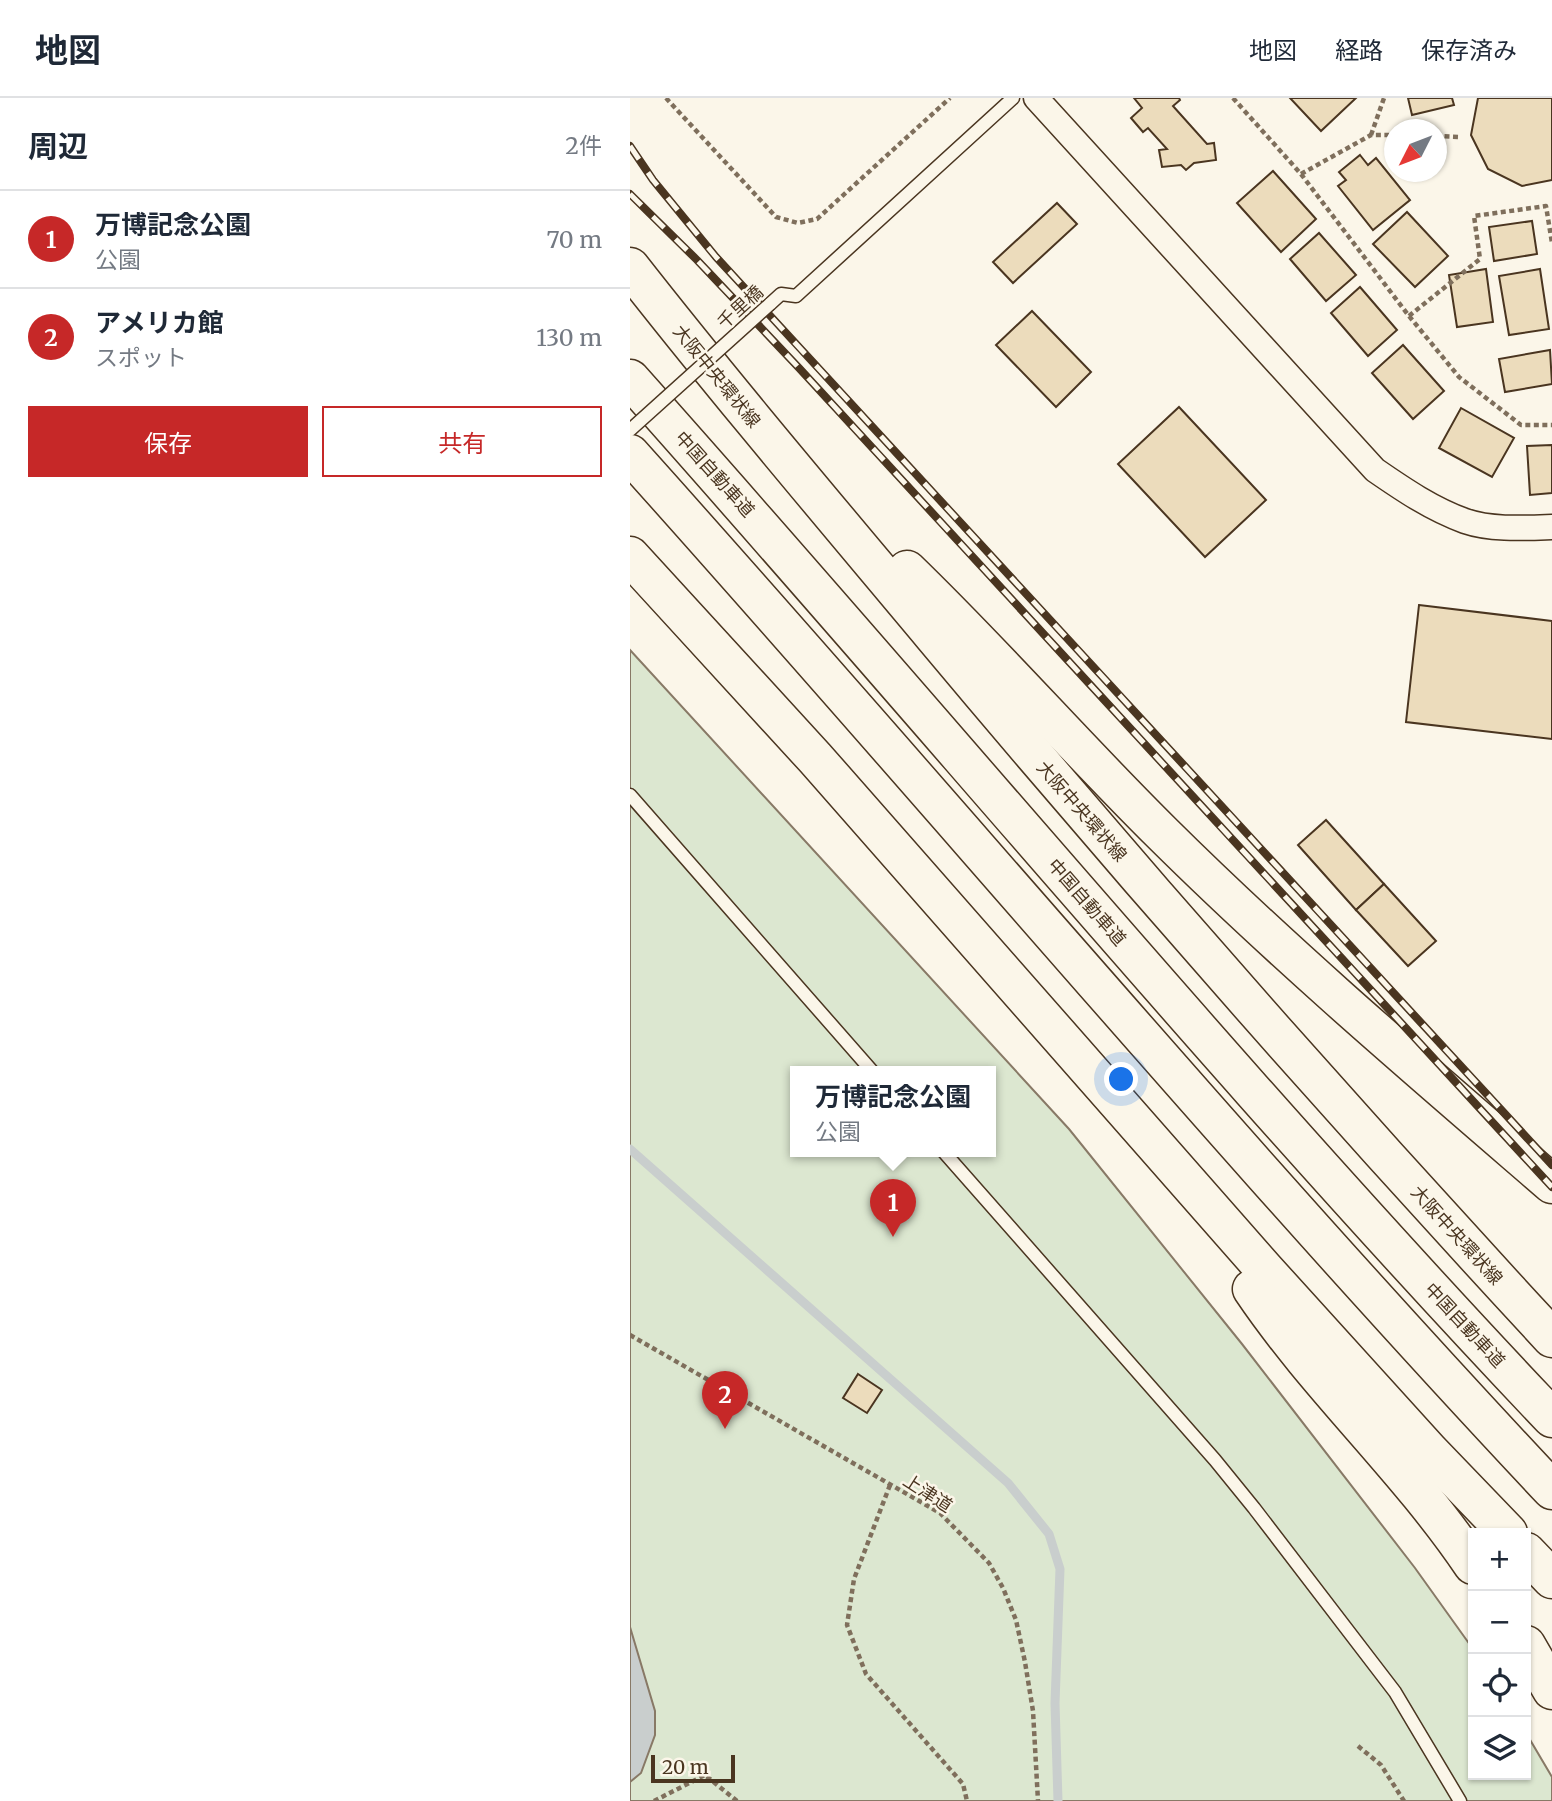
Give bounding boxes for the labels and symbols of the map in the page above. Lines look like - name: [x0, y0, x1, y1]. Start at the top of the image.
- north arrow: [1384, 119, 1447, 182]
- street label: 千里橋: [712, 280, 768, 334]
- street label: 大阪中央環状線: [668, 320, 766, 432]
- street label: 中国自動車道: [670, 426, 760, 522]
- street label: 大阪中央環状線: [1032, 756, 1132, 866]
- street label: 中国自動車道: [1043, 854, 1131, 950]
- your location: [1104, 1062, 1138, 1096]
- pin: 1: [870, 1179, 916, 1237]
- street label: 大阪中央環状線: [1406, 1180, 1508, 1290]
- street label: 中国自動車道: [1420, 1278, 1510, 1372]
- pin: 2: [702, 1371, 748, 1429]
- street label: 上津道: [899, 1469, 957, 1517]
- scale bar: [651, 1752, 735, 1784]

